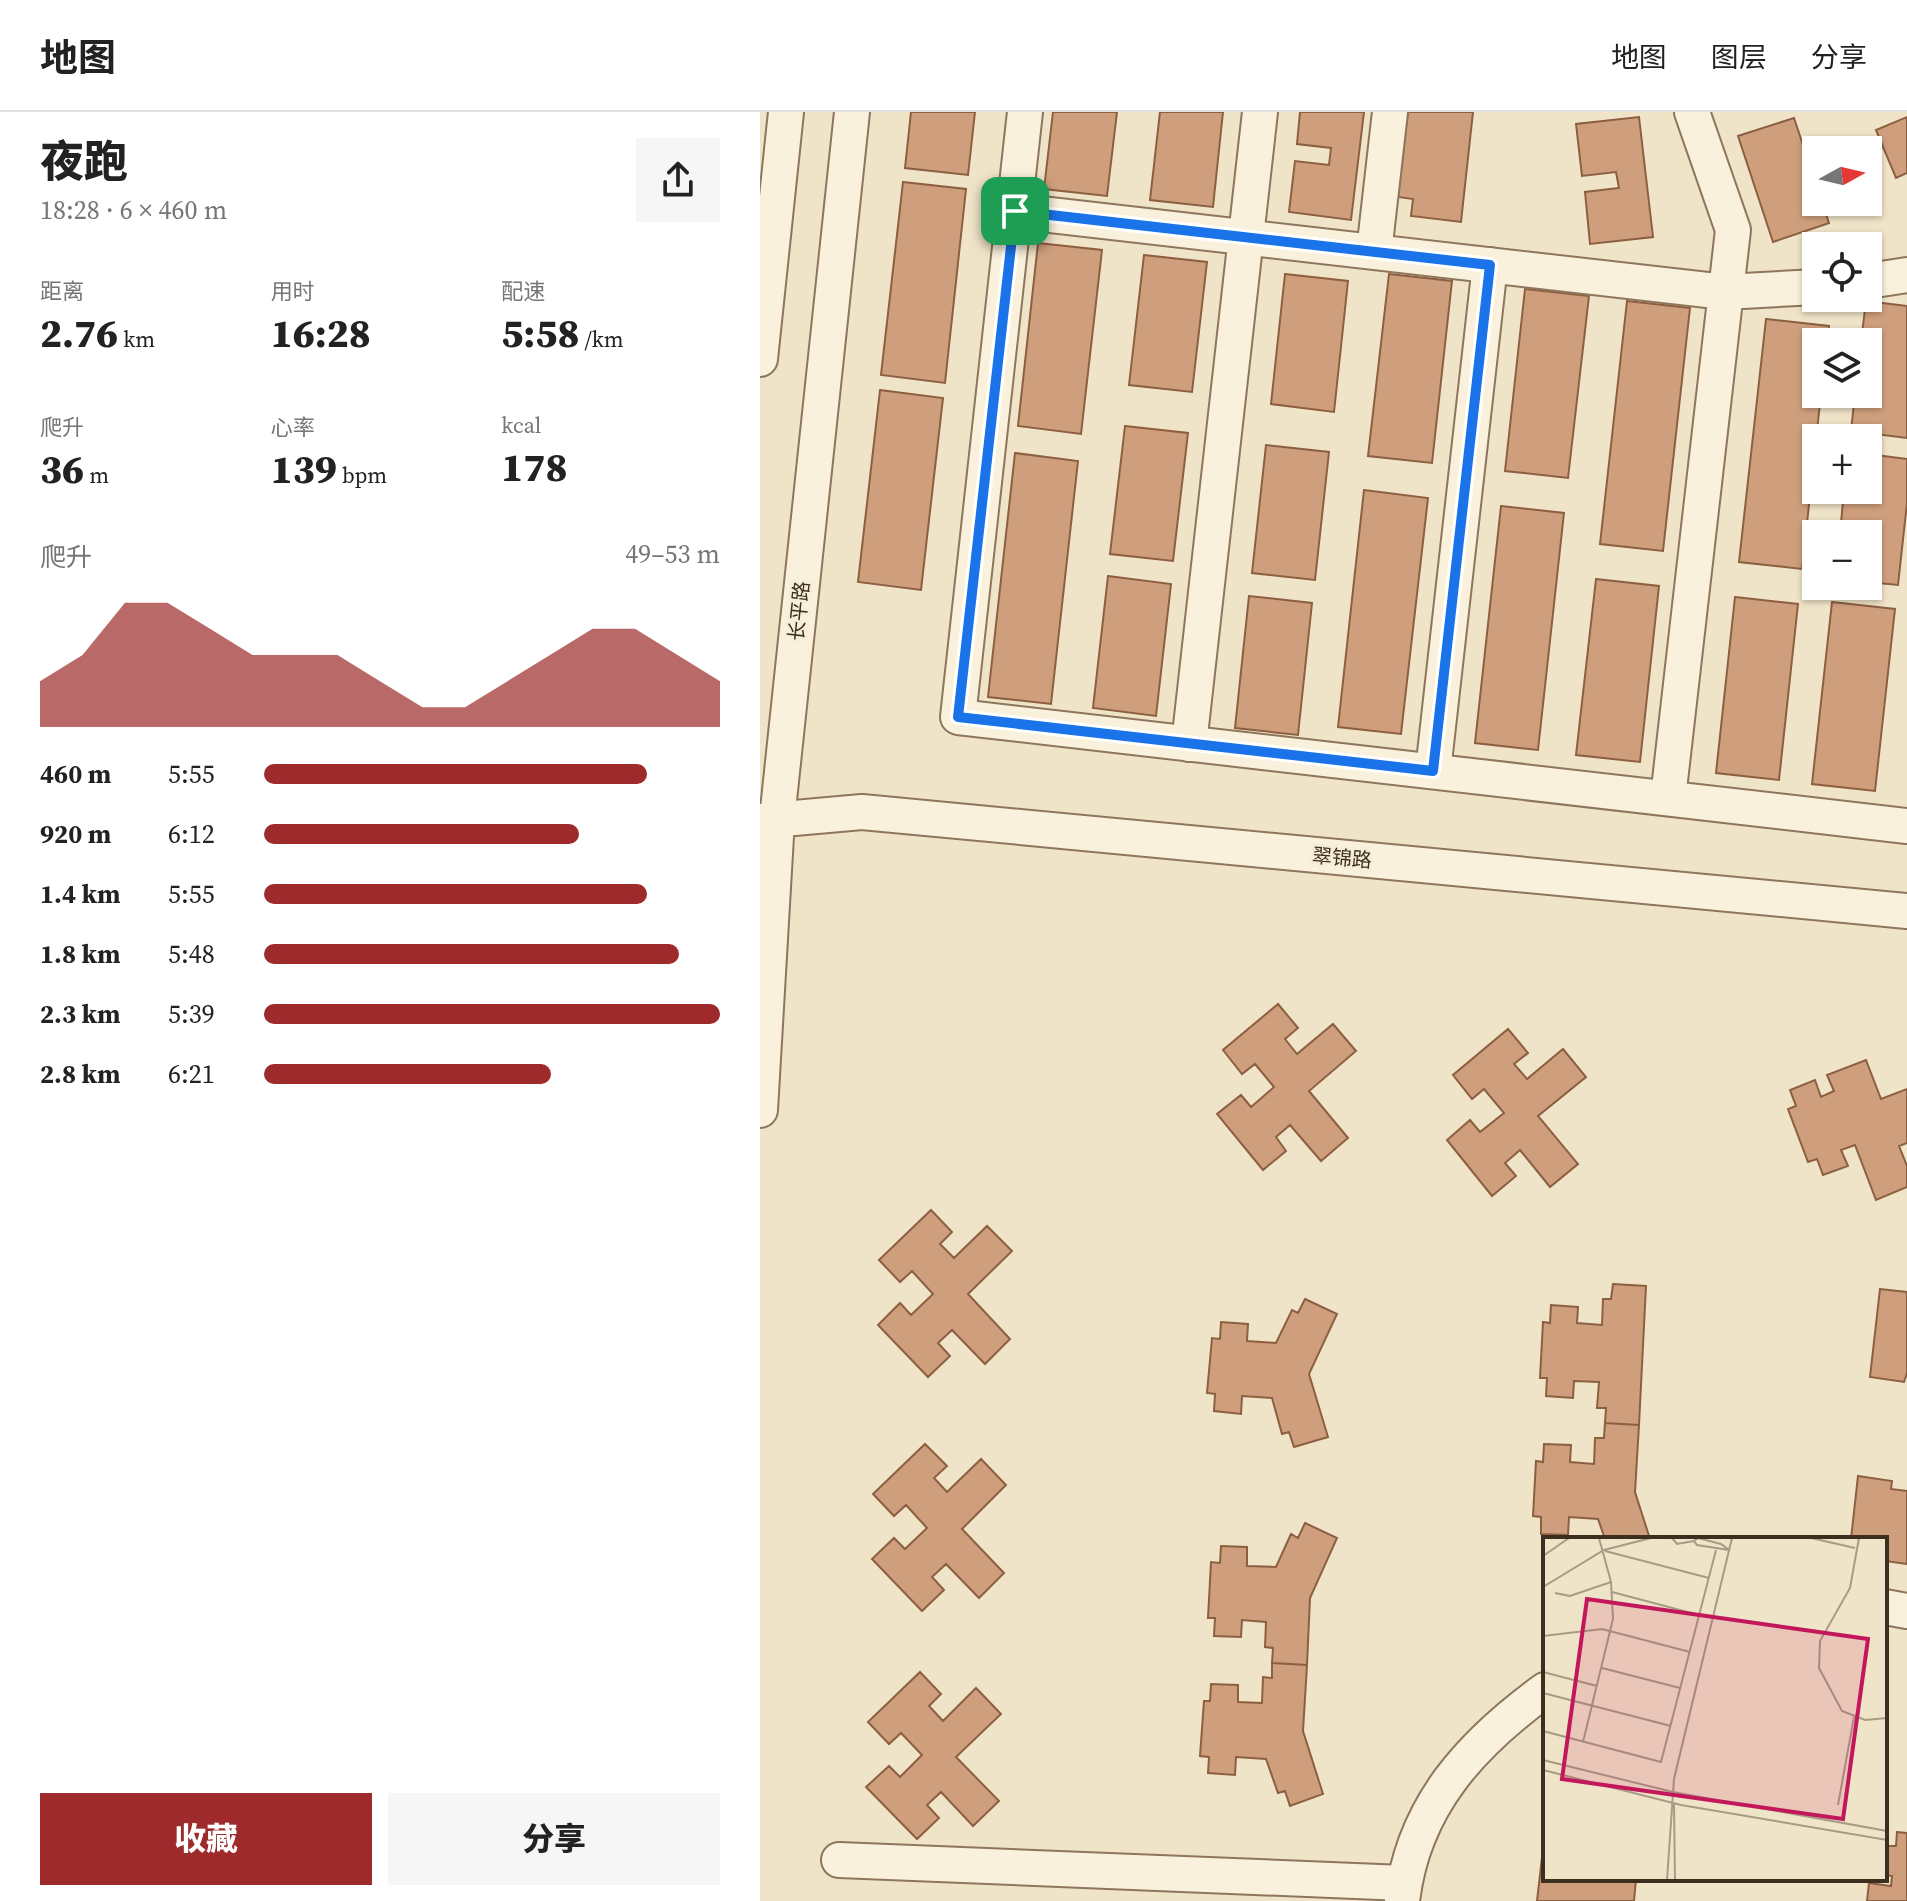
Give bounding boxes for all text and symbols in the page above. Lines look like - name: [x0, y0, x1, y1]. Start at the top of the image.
- text: 地图: [40, 32, 116, 84]
- text: 地图: [1611, 38, 1667, 76]
- text: 图层: [1711, 38, 1767, 76]
- text: 分享: [1811, 38, 1867, 76]
- text: 夜跑: [40, 131, 128, 192]
- north arrow: [1802, 136, 1882, 216]
- map controls: [1802, 136, 1882, 600]
- button: share: [636, 138, 720, 222]
- pin: [981, 177, 1049, 245]
- icon: arrive: [993, 189, 1037, 233]
- text: 18:28 · 6 × 460 m: [40, 192, 227, 228]
- button: locate: [1802, 232, 1882, 312]
- text: 距离: [40, 276, 84, 306]
- text: 用时: [271, 276, 315, 306]
- text: 配速: [501, 276, 545, 306]
- text: 2.76: [40, 306, 118, 360]
- text: 16:28: [271, 306, 371, 360]
- text: 5:58: [501, 306, 579, 360]
- text: km: [118, 324, 155, 354]
- text: /km: [579, 324, 624, 354]
- button: layers: [1802, 328, 1882, 408]
- text: kcal: [501, 410, 541, 440]
- text: 爬升: [40, 412, 84, 442]
- text: 心率: [271, 412, 315, 442]
- button: +: [1802, 424, 1882, 504]
- text: 178: [501, 440, 567, 494]
- text: 36: [40, 442, 84, 496]
- text: 139: [271, 442, 337, 496]
- text: m: [84, 460, 109, 490]
- text: bpm: [337, 460, 387, 490]
- button: −: [1802, 520, 1882, 600]
- text: 49–53 m: [625, 536, 720, 572]
- text: 爬升: [40, 539, 92, 575]
- street label: 长平路: [782, 580, 816, 642]
- text: 460 m: [40, 756, 111, 792]
- text: 5:55: [168, 756, 215, 792]
- text: 920 m: [40, 816, 111, 852]
- text: 6:12: [168, 816, 215, 852]
- street label: 翠锦路: [1311, 841, 1373, 875]
- text: 1.4 km: [40, 876, 121, 912]
- text: 5:55: [168, 876, 215, 912]
- text: 1.8 km: [40, 936, 121, 972]
- text: 5:48: [168, 936, 215, 972]
- text: 2.3 km: [40, 996, 121, 1032]
- text: 5:39: [168, 996, 215, 1032]
- text: 2.8 km: [40, 1056, 121, 1092]
- text: 6:21: [168, 1056, 215, 1092]
- inset map: [1543, 1537, 1887, 1881]
- button: 收藏: [40, 1793, 372, 1885]
- button: 分享: [388, 1793, 720, 1885]

